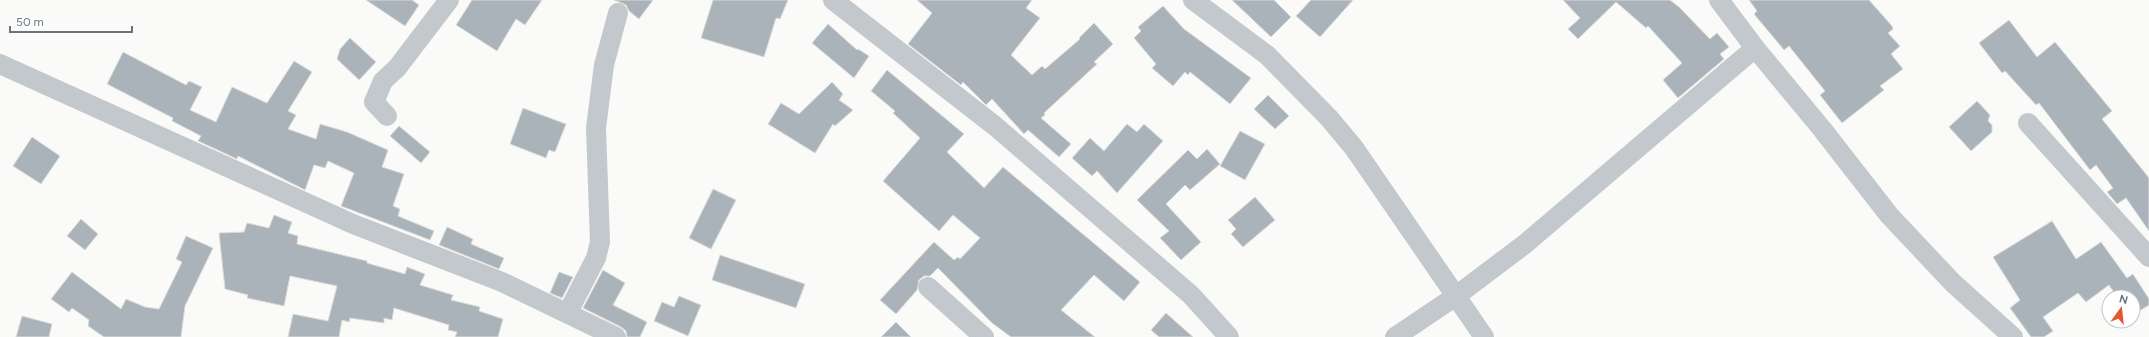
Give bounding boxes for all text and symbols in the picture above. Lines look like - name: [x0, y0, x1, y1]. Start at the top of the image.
- scale bar: [10, 8, 132, 34]
- text: 50 m: [16, 15, 44, 29]
- north arrow: [2101, 289, 2141, 329]
- text: N: [2118, 292, 2129, 307]

